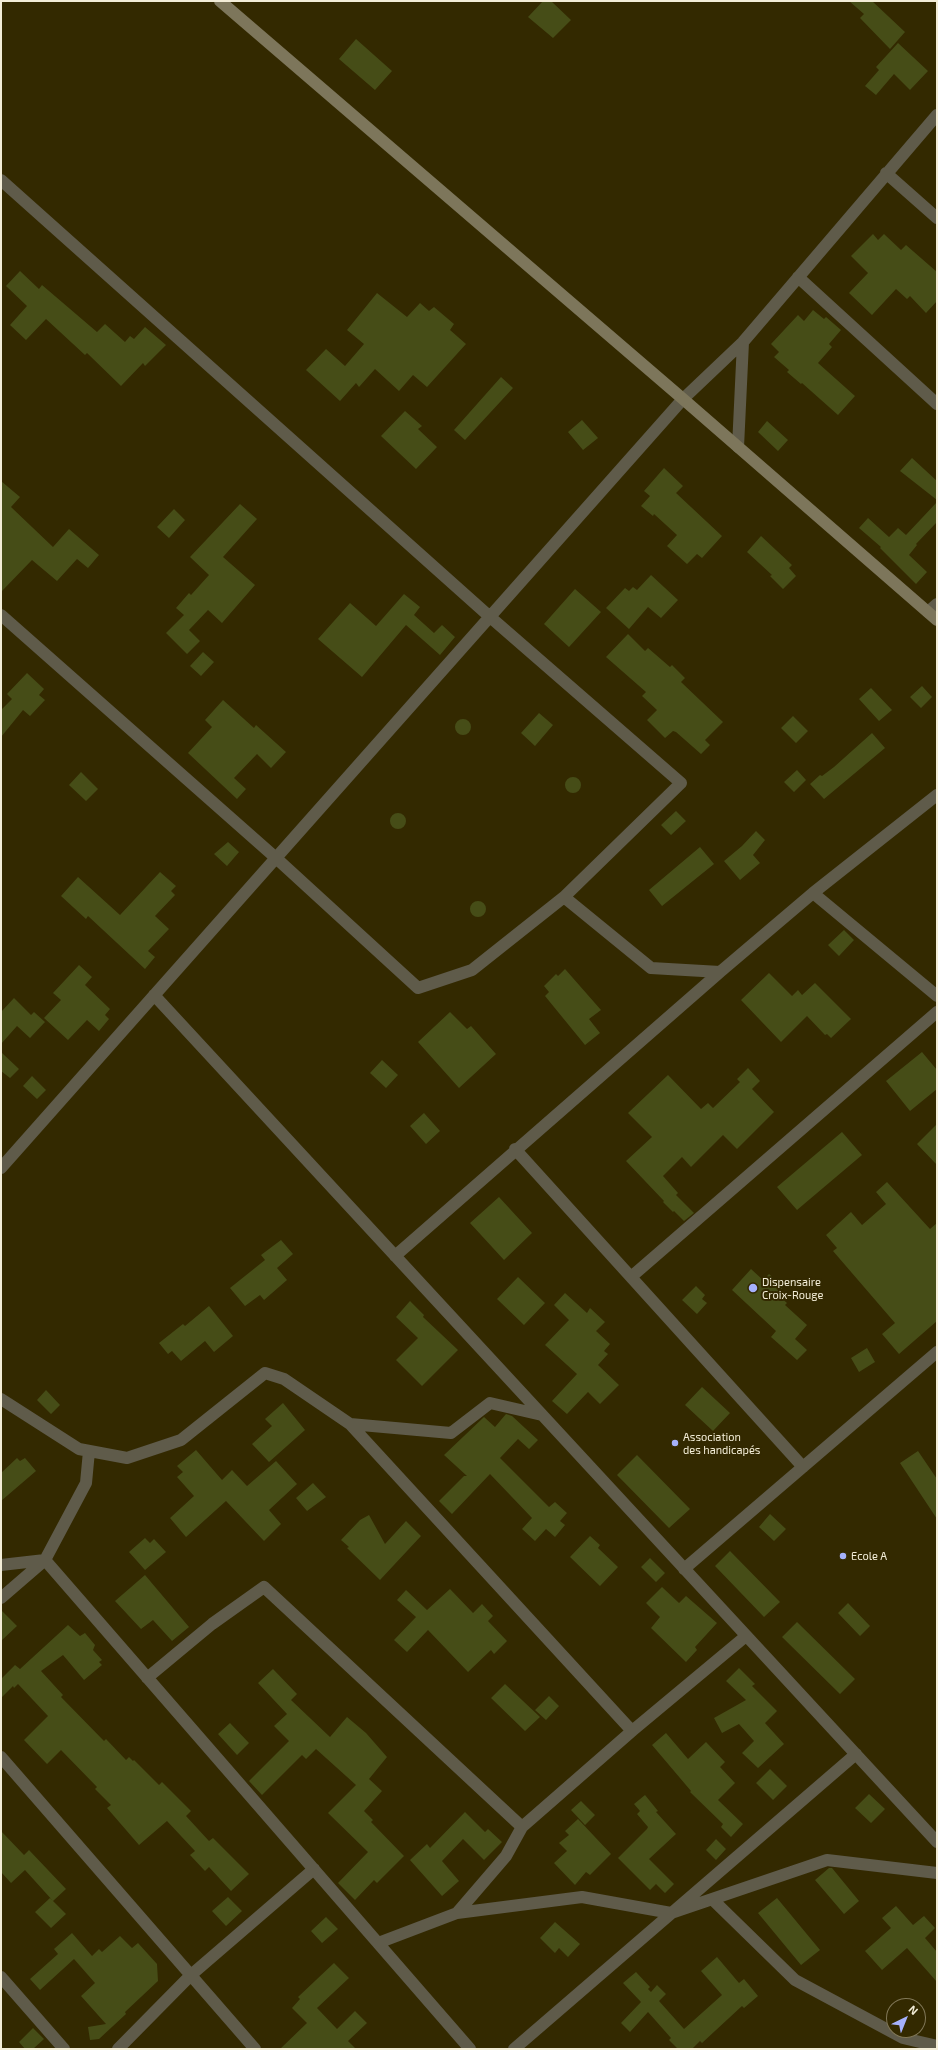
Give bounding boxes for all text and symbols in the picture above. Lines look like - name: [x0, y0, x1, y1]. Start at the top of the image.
- place label: Dispensaire Croix-Rouge: [762, 1275, 823, 1301]
- marker: Dispensaire Croix-Rouge: [747, 1282, 759, 1294]
- place label: Association des handicapés: [683, 1430, 760, 1456]
- marker: Association des handicapés: [670, 1438, 680, 1448]
- place label: Ecole A: [851, 1549, 887, 1563]
- marker: Ecole A: [838, 1551, 848, 1561]
- north arrow: [886, 1998, 926, 2038]
- text: N: [906, 2002, 921, 2017]

